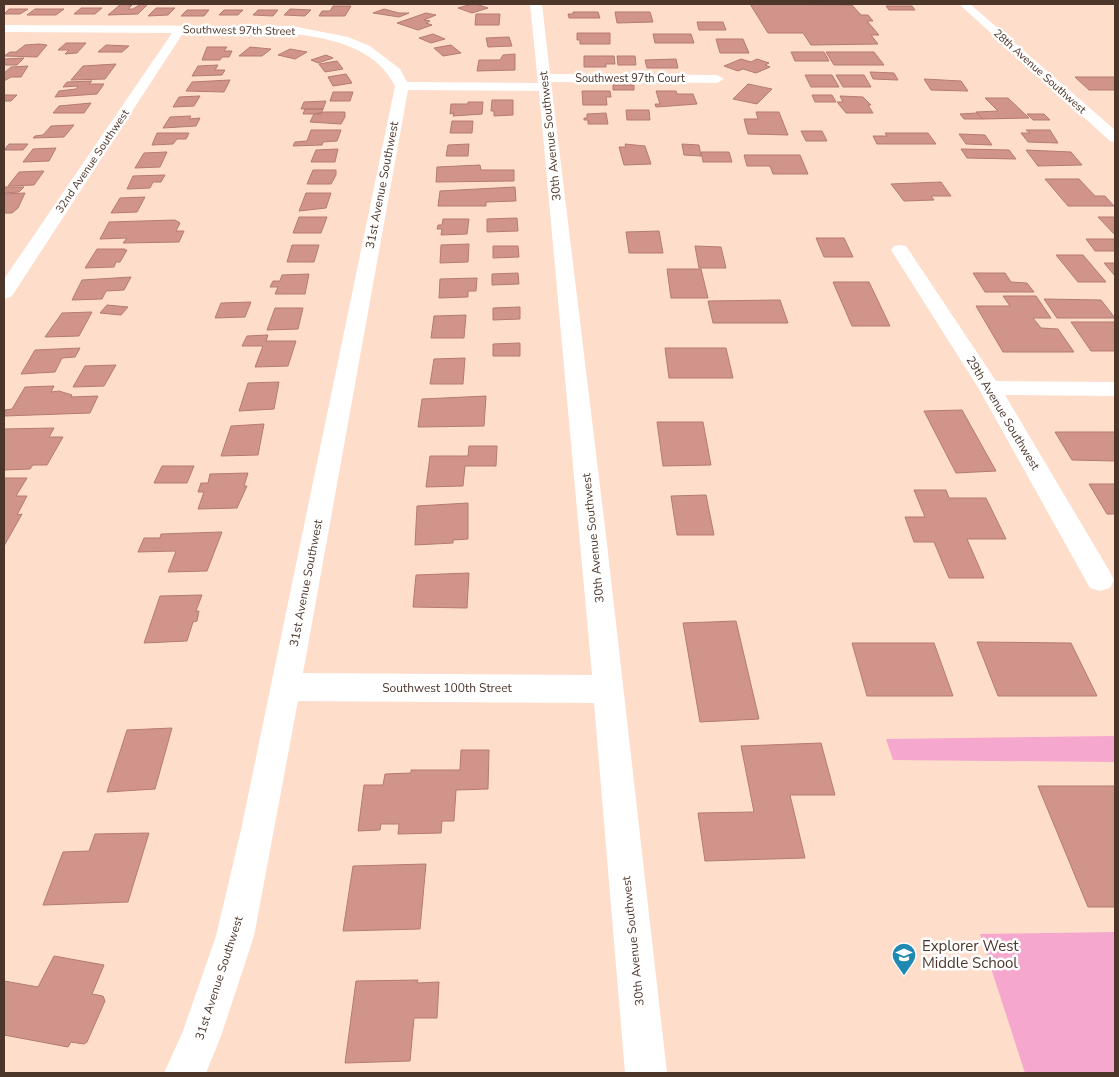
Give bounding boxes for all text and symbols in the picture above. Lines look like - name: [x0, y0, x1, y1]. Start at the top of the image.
- street label: Southwest 97th Street: [183, 22, 295, 39]
- street label: 28th Avenue Southwest: [990, 26, 1089, 117]
- street label: 30th Avenue Southwest: [535, 69, 565, 202]
- street label: Southwest 97th Court: [575, 71, 685, 86]
- street label: 32nd Avenue Southwest: [52, 106, 133, 216]
- street label: 31st Avenue Southwest: [362, 119, 402, 250]
- street label: 29th Avenue Southwest: [963, 353, 1044, 474]
- street label: 30th Avenue Southwest: [578, 471, 608, 604]
- street label: 31st Avenue Southwest: [286, 517, 326, 648]
- street label: Southwest 100th Street: [382, 680, 513, 696]
- street label: 30th Avenue Southwest: [618, 874, 648, 1007]
- street label: 31st Avenue Southwest: [191, 913, 247, 1042]
- place label: Explorer West Middle School: [922, 936, 1019, 973]
- school or university icon: Explorer West Middle School: [891, 942, 917, 976]

